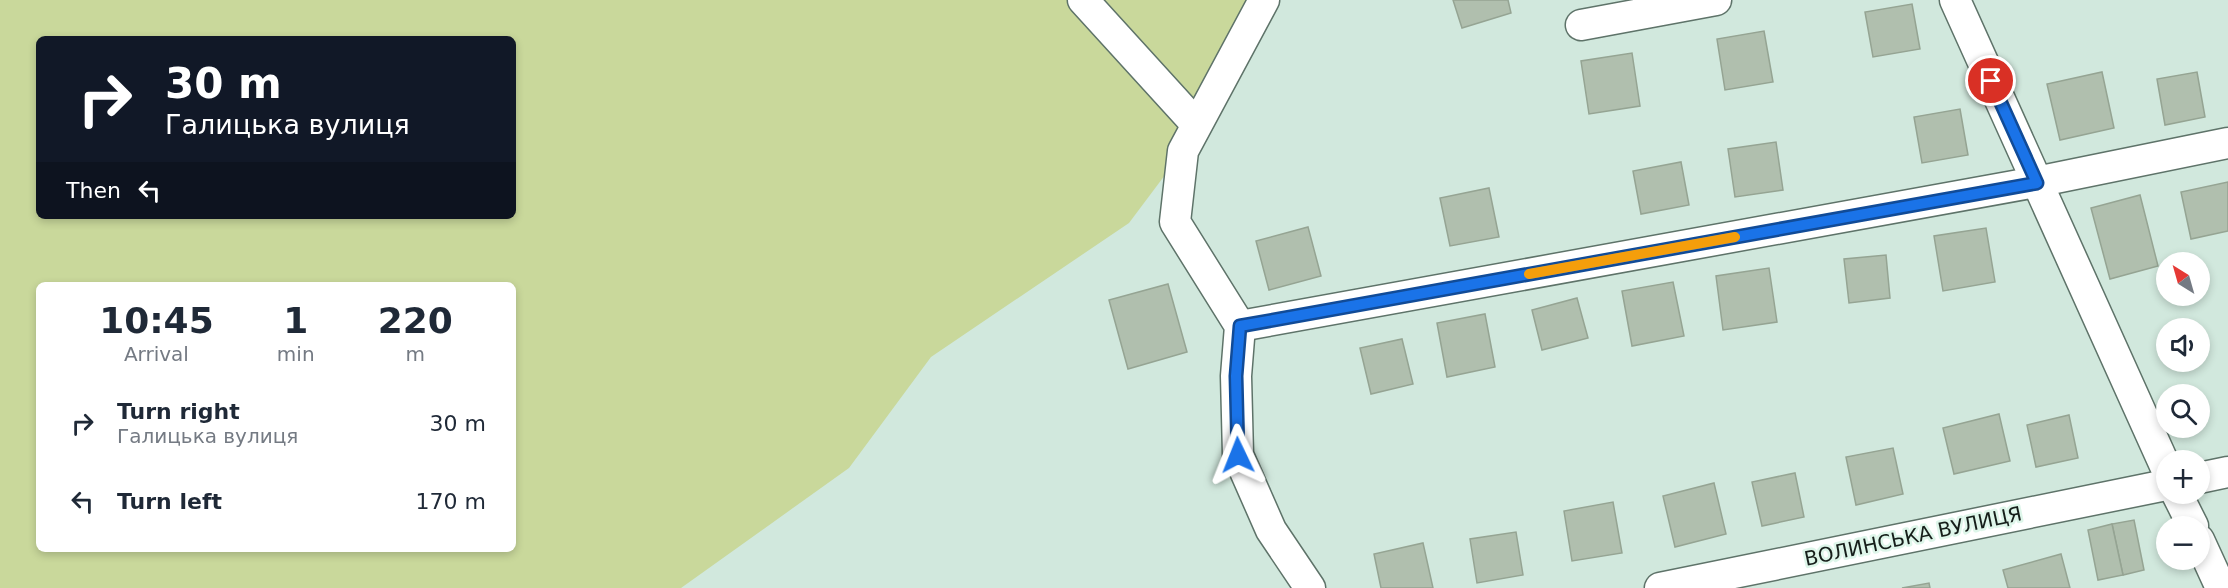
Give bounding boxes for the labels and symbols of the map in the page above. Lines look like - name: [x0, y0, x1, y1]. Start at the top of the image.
- pin: [1965, 55, 2016, 106]
- north arrow: [2156, 252, 2210, 306]
- position arrow: [1206, 423, 1270, 487]
- street label: ВОЛИНСЬКА ВУЛИЦЯ: [1802, 501, 2024, 571]

